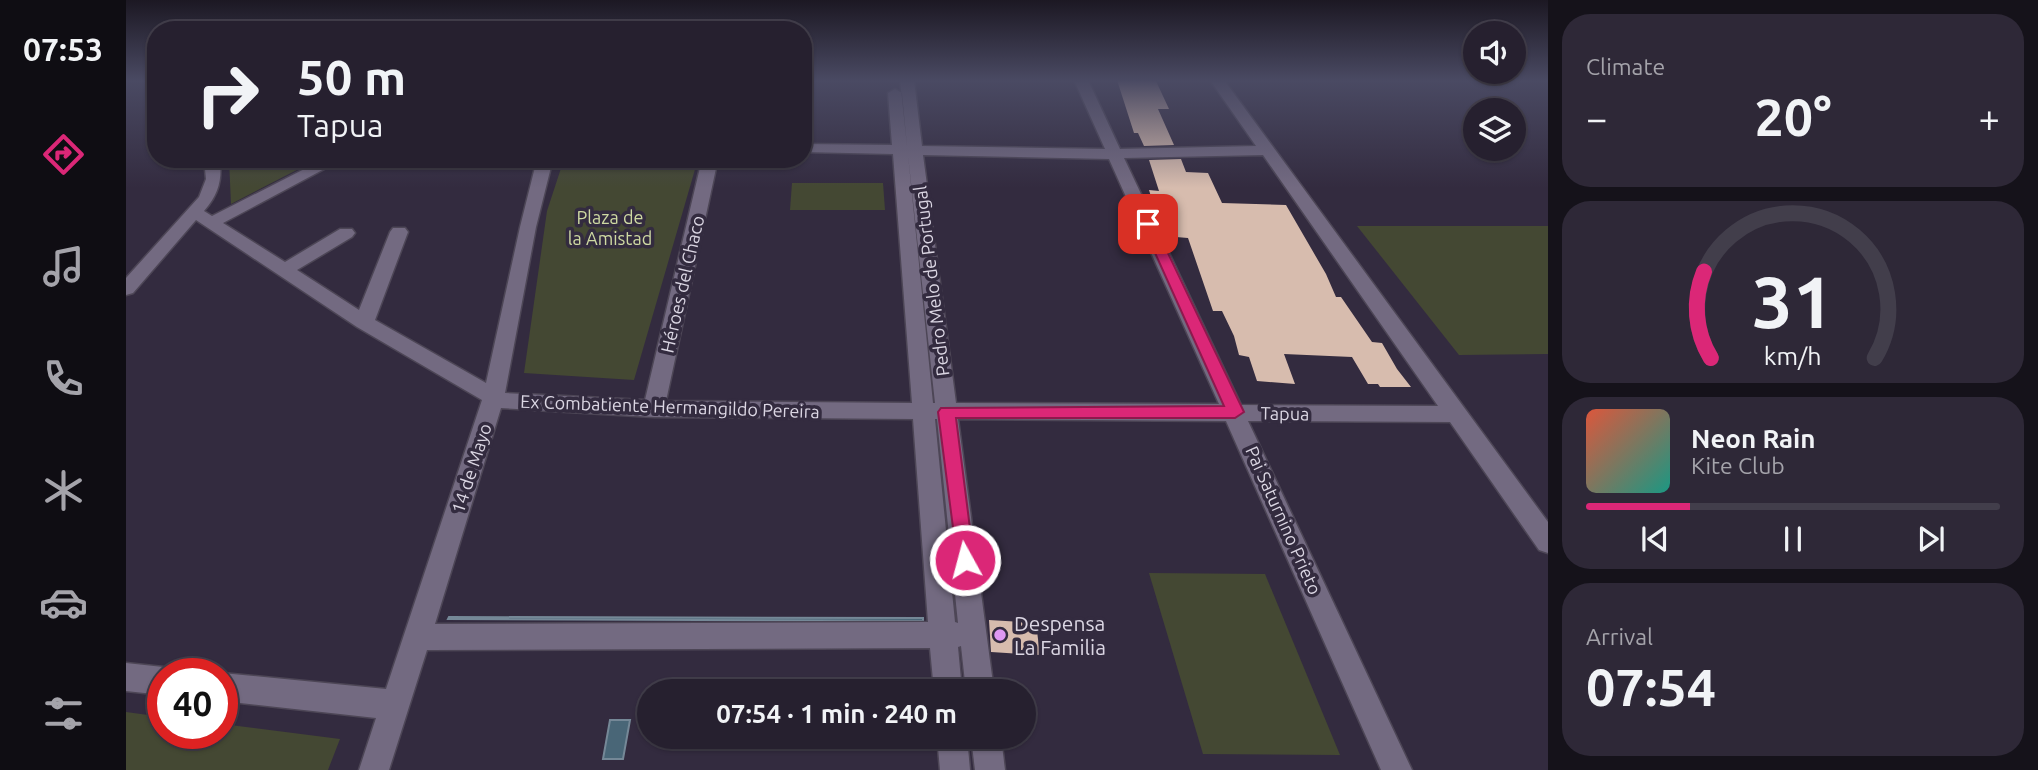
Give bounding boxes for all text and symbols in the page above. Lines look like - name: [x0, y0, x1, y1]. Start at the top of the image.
- map controls: [1463, 21, 1526, 161]
- button: sound: [1463, 21, 1526, 84]
- text: 07:53: [23, 31, 103, 67]
- icon: right: [182, 49, 273, 140]
- text: 50 m: [297, 49, 406, 104]
- text: Climate: [1586, 54, 1665, 79]
- text: 20°: [1754, 88, 1832, 146]
- text: −: [1586, 97, 1607, 139]
- text: +: [1979, 97, 2000, 139]
- button: layers: [1463, 98, 1526, 161]
- text: Tapua: [297, 107, 383, 143]
- icon: directions: [39, 130, 88, 179]
- street label: Pedro Melo de Portugal: [909, 184, 953, 377]
- pin: [1118, 194, 1178, 254]
- icon: arrive: [1129, 205, 1167, 243]
- park label: Plaza de la Amistad: [568, 207, 652, 248]
- street label: Héroes del Chaco: [656, 213, 708, 355]
- icon: music: [39, 242, 88, 291]
- text: 31: [1752, 260, 1834, 342]
- text: km/h: [1764, 341, 1822, 369]
- icon: phone: [39, 354, 88, 403]
- street label: Ex Combatiente Hermangildo Pereira: [520, 391, 820, 421]
- street label: Tapua: [1261, 403, 1309, 423]
- street label: 14 de Mayo: [447, 421, 495, 515]
- text: Neon Rain: [1691, 424, 1816, 453]
- street label: Pai Saturnino Prieto: [1242, 443, 1326, 597]
- text: Kite Club: [1691, 453, 1785, 478]
- icon: climate: [39, 466, 88, 515]
- icon: previous: [1636, 520, 1674, 558]
- icon: pause: [1774, 520, 1812, 558]
- icon: next: [1912, 520, 1950, 558]
- position arrow: [928, 523, 1002, 597]
- icon: car: [39, 578, 88, 627]
- place label: Despensa La Familia: [1014, 611, 1106, 659]
- text: Arrival: [1586, 624, 1653, 649]
- marker: Despensa La Familia: [992, 627, 1008, 643]
- speed limit sign: 40: [147, 658, 238, 749]
- text: 07:54: [1586, 658, 1716, 716]
- icon: filters: [39, 689, 88, 738]
- text: 07:54 · 1 min · 240 m: [716, 699, 957, 728]

